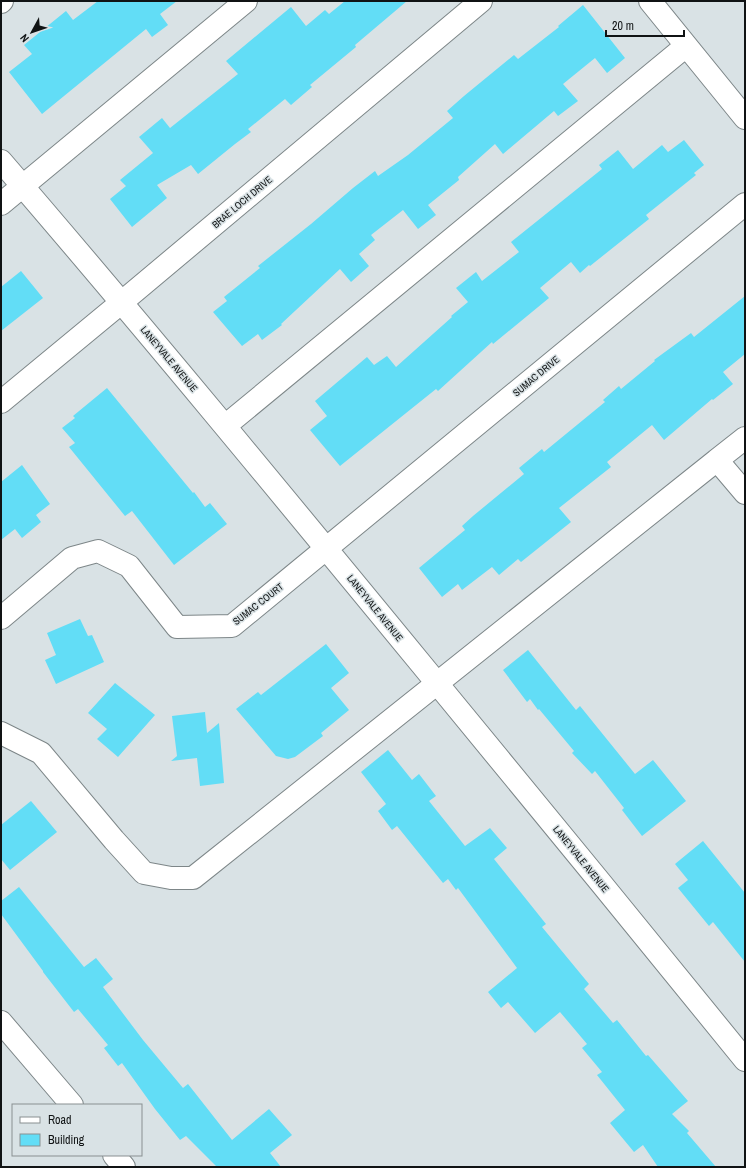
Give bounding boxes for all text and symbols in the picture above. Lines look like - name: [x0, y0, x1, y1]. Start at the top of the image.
- north arrow: [12, 12, 52, 52]
- scale bar: [606, 12, 684, 38]
- text: 20 m: [612, 18, 634, 34]
- text: N: [17, 31, 32, 45]
- street label: BRAE LOCH DRIVE: [209, 173, 275, 231]
- street label: LANEYVALE AVENUE: [138, 323, 200, 395]
- street label: SUMAC DRIVE: [510, 353, 562, 399]
- street label: LANEYVALE AVENUE: [344, 572, 406, 644]
- street label: SUMAC COURT: [230, 580, 286, 628]
- street label: LANEYVALE AVENUE: [550, 823, 612, 895]
- legend: [12, 1104, 142, 1156]
- text: Road: [48, 1112, 72, 1128]
- text: Building: [48, 1132, 85, 1148]

